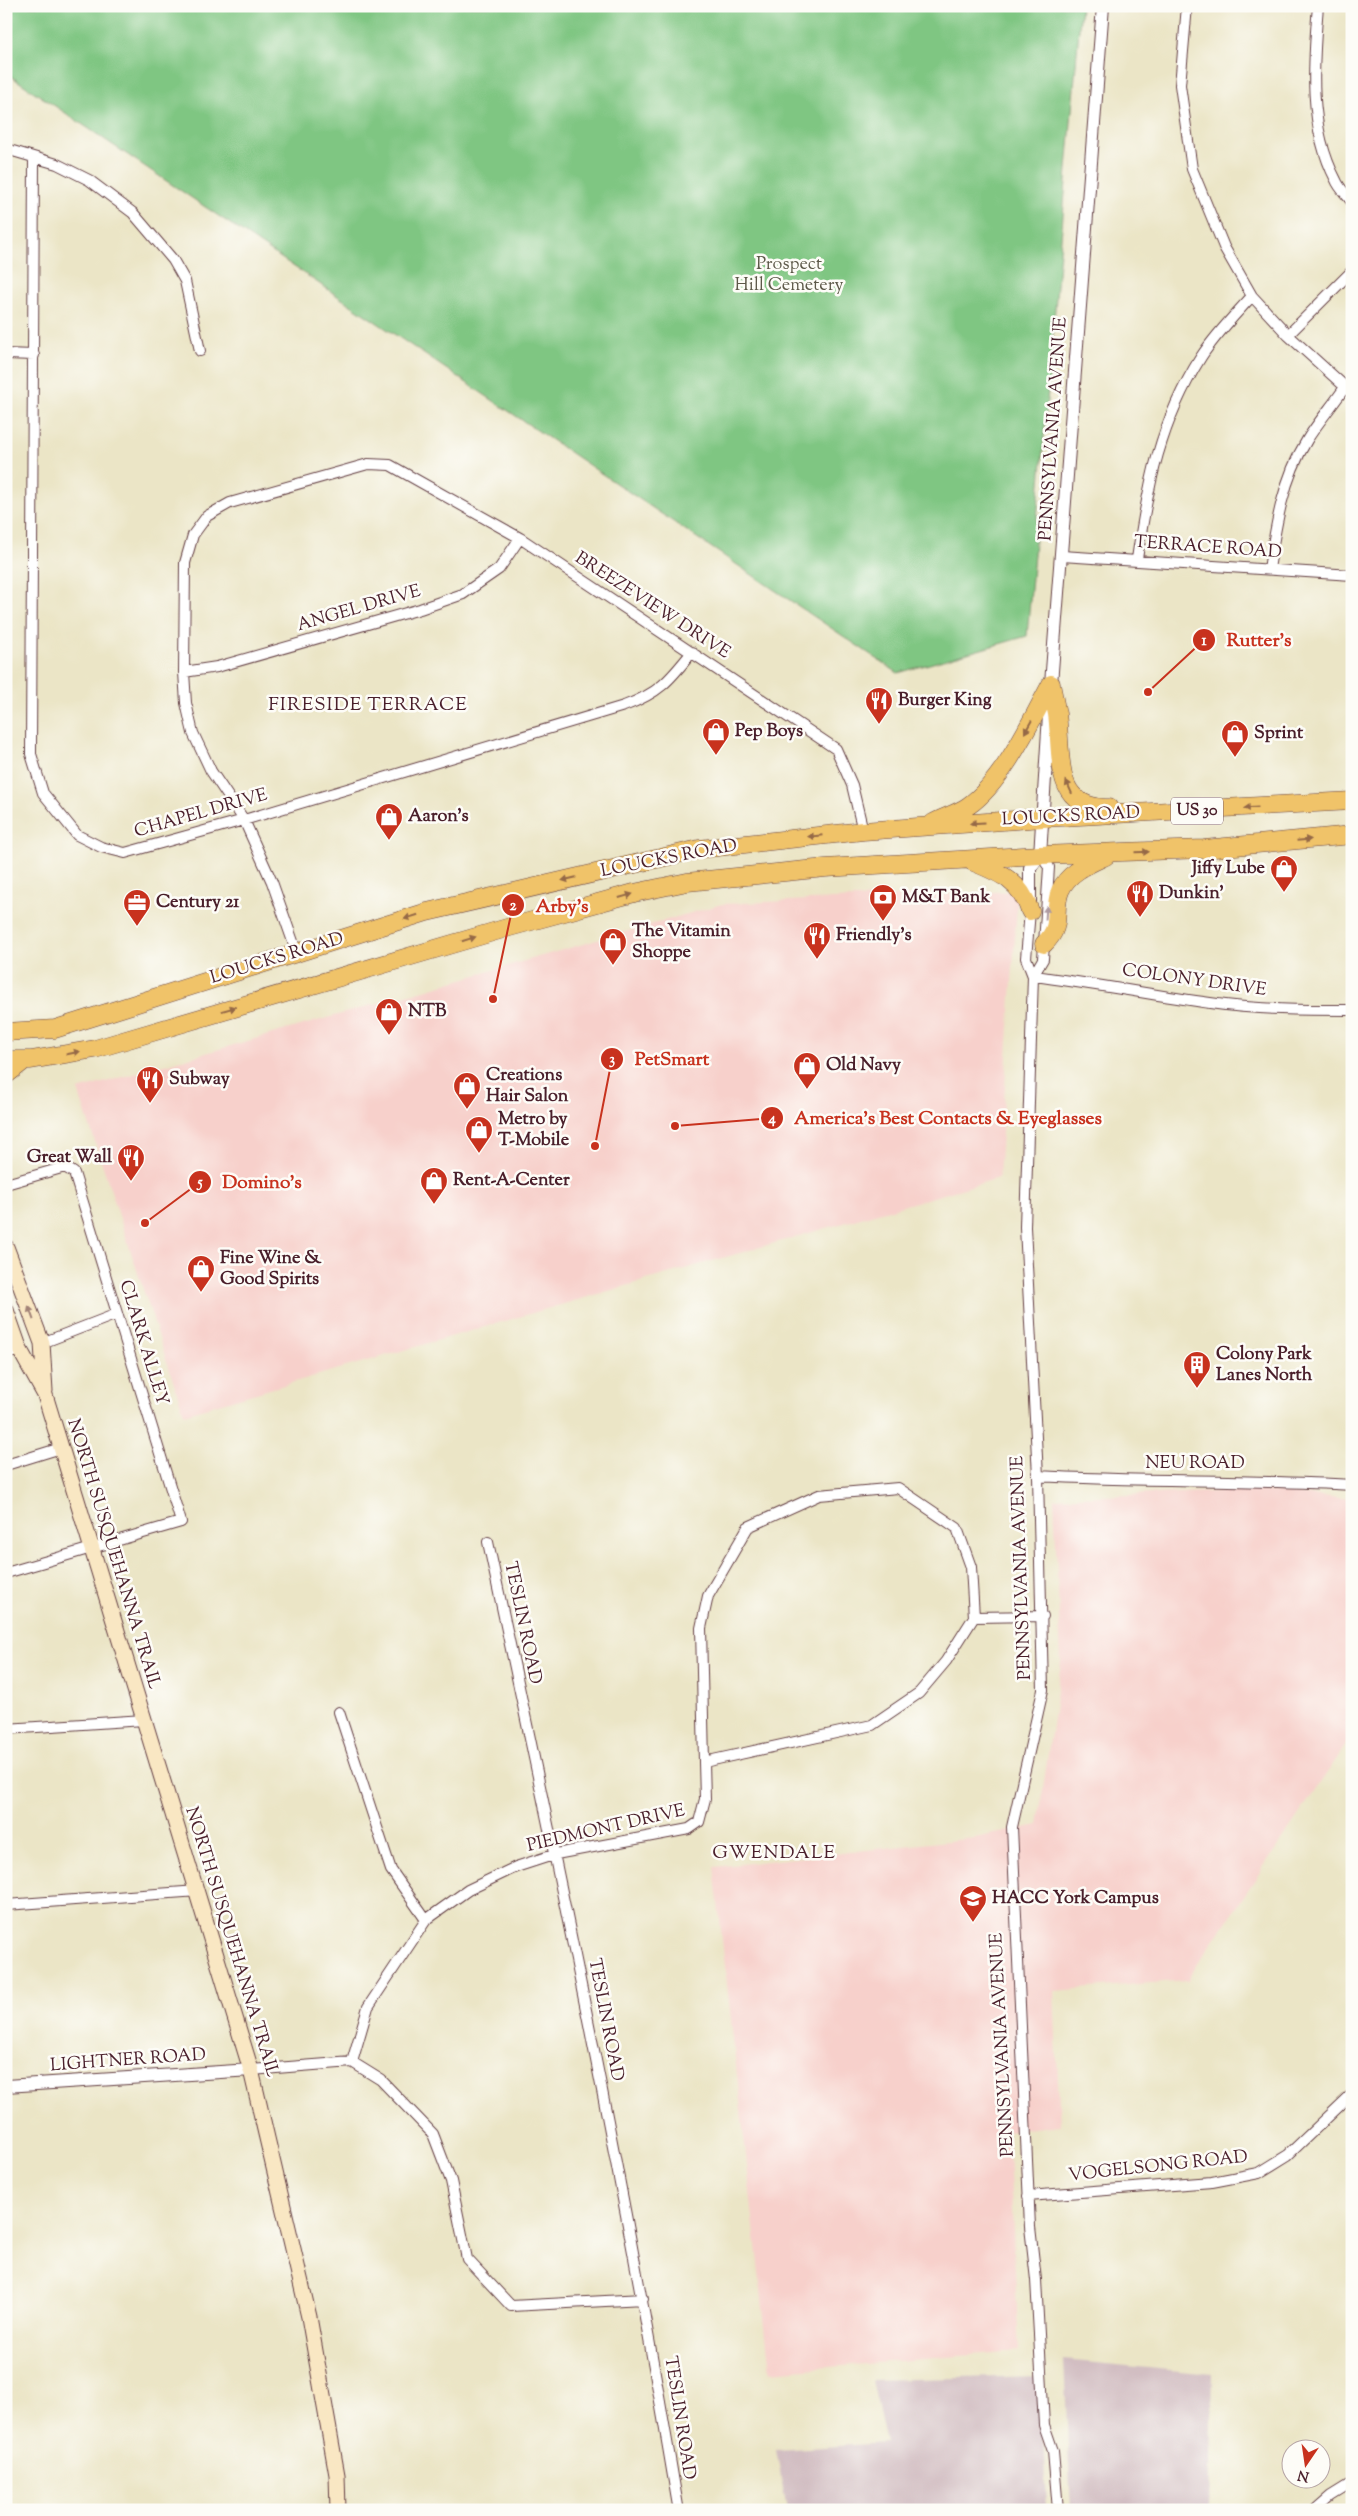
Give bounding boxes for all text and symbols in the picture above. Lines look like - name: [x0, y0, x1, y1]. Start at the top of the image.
- park label: Prospect Hill Cemetery: [735, 252, 843, 299]
- street label: PENNSYLVANIA AVENUE: [1033, 316, 1075, 542]
- street label: TERRACE ROAD: [1133, 530, 1283, 566]
- street label: BREEZEVIEW DRIVE: [569, 546, 735, 666]
- street label: ANGEL DRIVE: [294, 579, 424, 639]
- callout: Rutter's: [1192, 623, 1301, 657]
- text: Rutter's: [1227, 628, 1292, 655]
- text: 1: [1201, 631, 1207, 652]
- restaurant icon: Burger King: [864, 686, 894, 725]
- place label: Burger King: [898, 688, 992, 714]
- district label: FIRESIDE TERRACE: [268, 692, 468, 719]
- shop icon: Pep Boys: [701, 717, 731, 756]
- place label: Pep Boys: [735, 719, 803, 745]
- shop icon: Sprint: [1220, 719, 1250, 758]
- one-way arrow: [1024, 720, 1032, 734]
- place label: Sprint: [1254, 721, 1304, 747]
- one-way arrow: [1064, 780, 1072, 794]
- street label: CHAPEL DRIVE: [131, 783, 271, 845]
- road number: US 30: [1171, 798, 1223, 824]
- street label: LOUCKS ROAD: [1001, 800, 1141, 834]
- shop icon: Aaron's: [374, 802, 404, 841]
- place label: Aaron's: [408, 804, 469, 830]
- one-way arrow: [1242, 804, 1258, 812]
- one-way arrow: [969, 819, 985, 827]
- one-way arrow: [807, 832, 823, 840]
- street label: LOUCKS ROAD: [599, 833, 739, 885]
- one-way arrow: [1296, 836, 1312, 844]
- one-way arrow: [1134, 847, 1150, 855]
- shop icon: Jiffy Lube: [1269, 854, 1299, 893]
- place label: Jiffy Lube: [1190, 856, 1266, 882]
- one-way arrow: [562, 875, 577, 883]
- restaurant icon: Dunkin': [1125, 879, 1155, 918]
- place label: Dunkin': [1159, 881, 1224, 907]
- bank icon: M&T Bank: [868, 883, 898, 922]
- place label: M&T Bank: [902, 885, 990, 911]
- office icon: Century 21: [122, 888, 152, 927]
- callout: Arby's: [500, 888, 598, 922]
- place label: Century 21: [156, 890, 240, 916]
- one-way arrow: [618, 891, 633, 899]
- text: Arby's: [535, 894, 589, 921]
- text: 2: [509, 896, 517, 917]
- one-way arrow: [1042, 904, 1050, 920]
- one-way arrow: [403, 914, 418, 922]
- place label: The Vitamin Shoppe: [632, 919, 731, 966]
- restaurant icon: Friendly's: [802, 921, 832, 960]
- place label: Friendly's: [836, 923, 912, 949]
- street label: LOUCKS ROAD: [207, 926, 347, 992]
- shop icon: The Vitamin Shoppe: [598, 927, 628, 966]
- one-way arrow: [462, 934, 477, 942]
- street label: COLONY DRIVE: [1120, 958, 1268, 1004]
- shop icon: NTB: [374, 997, 404, 1036]
- place label: NTB: [408, 999, 447, 1025]
- one-way arrow: [222, 1005, 237, 1013]
- callout: PetSmart: [600, 1042, 719, 1076]
- text: PetSmart: [635, 1047, 710, 1074]
- one-way arrow: [65, 1049, 81, 1057]
- text: 3: [609, 1050, 615, 1071]
- shop icon: Old Navy: [792, 1051, 822, 1090]
- place label: Old Navy: [826, 1053, 901, 1079]
- place label: Creations Hair Salon: [486, 1063, 569, 1110]
- restaurant icon: Subway: [135, 1065, 165, 1104]
- place label: Subway: [169, 1067, 230, 1093]
- shop icon: Creations Hair Salon: [452, 1071, 482, 1110]
- callout: America's Best Contacts & Eyeglasses: [759, 1101, 1112, 1135]
- text: America's Best Contacts & Eyeglasses: [794, 1106, 1102, 1133]
- place label: Metro by T-Mobile: [498, 1107, 570, 1154]
- text: 4: [767, 1109, 776, 1130]
- shop icon: Metro by T-Mobile: [464, 1115, 494, 1154]
- restaurant icon: Great Wall: [116, 1143, 146, 1182]
- place label: Great Wall: [27, 1145, 113, 1171]
- callout: Domino's: [187, 1165, 312, 1199]
- shop icon: Rent-A-Center: [419, 1166, 449, 1205]
- place label: Rent-A-Center: [453, 1168, 570, 1194]
- text: Domino's: [222, 1170, 302, 1197]
- text: 5: [196, 1173, 203, 1194]
- place label: Fine Wine & Good Spirits: [220, 1246, 322, 1293]
- shop icon: Fine Wine & Good Spirits: [186, 1254, 216, 1293]
- street label: CLARK ALLEY: [112, 1277, 174, 1409]
- one-way arrow: [27, 1305, 35, 1320]
- place label: Colony Park Lanes North: [1216, 1342, 1313, 1389]
- building icon: Colony Park Lanes North: [1182, 1350, 1212, 1389]
- street label: NORTH SUSQUEHANNA TRAIL: [59, 1416, 167, 1692]
- street label: NEU ROAD: [1145, 1451, 1245, 1477]
- street label: PENNSYLVANIA AVENUE: [1005, 1455, 1039, 1681]
- street label: TESLIN ROAD: [496, 1559, 548, 1687]
- street label: PIEDMONT DRIVE: [524, 1798, 688, 1860]
- street label: NORTH SUSQUEHANNA TRAIL: [177, 1804, 285, 2080]
- district label: GWENDALE: [712, 1840, 836, 1867]
- school or university icon: HACC York Campus: [958, 1884, 988, 1923]
- place label: HACC York Campus: [992, 1886, 1159, 1912]
- street label: PENNSYLVANIA AVENUE: [984, 1932, 1022, 2158]
- street label: TESLIN ROAD: [580, 1956, 630, 2084]
- street label: LIGHTNER ROAD: [49, 2043, 207, 2079]
- street label: VOGELSONG ROAD: [1067, 2145, 1249, 2189]
- street label: TESLIN ROAD: [656, 2354, 702, 2482]
- north arrow: [1280, 2438, 1330, 2488]
- text: N: [1296, 2464, 1311, 2486]

